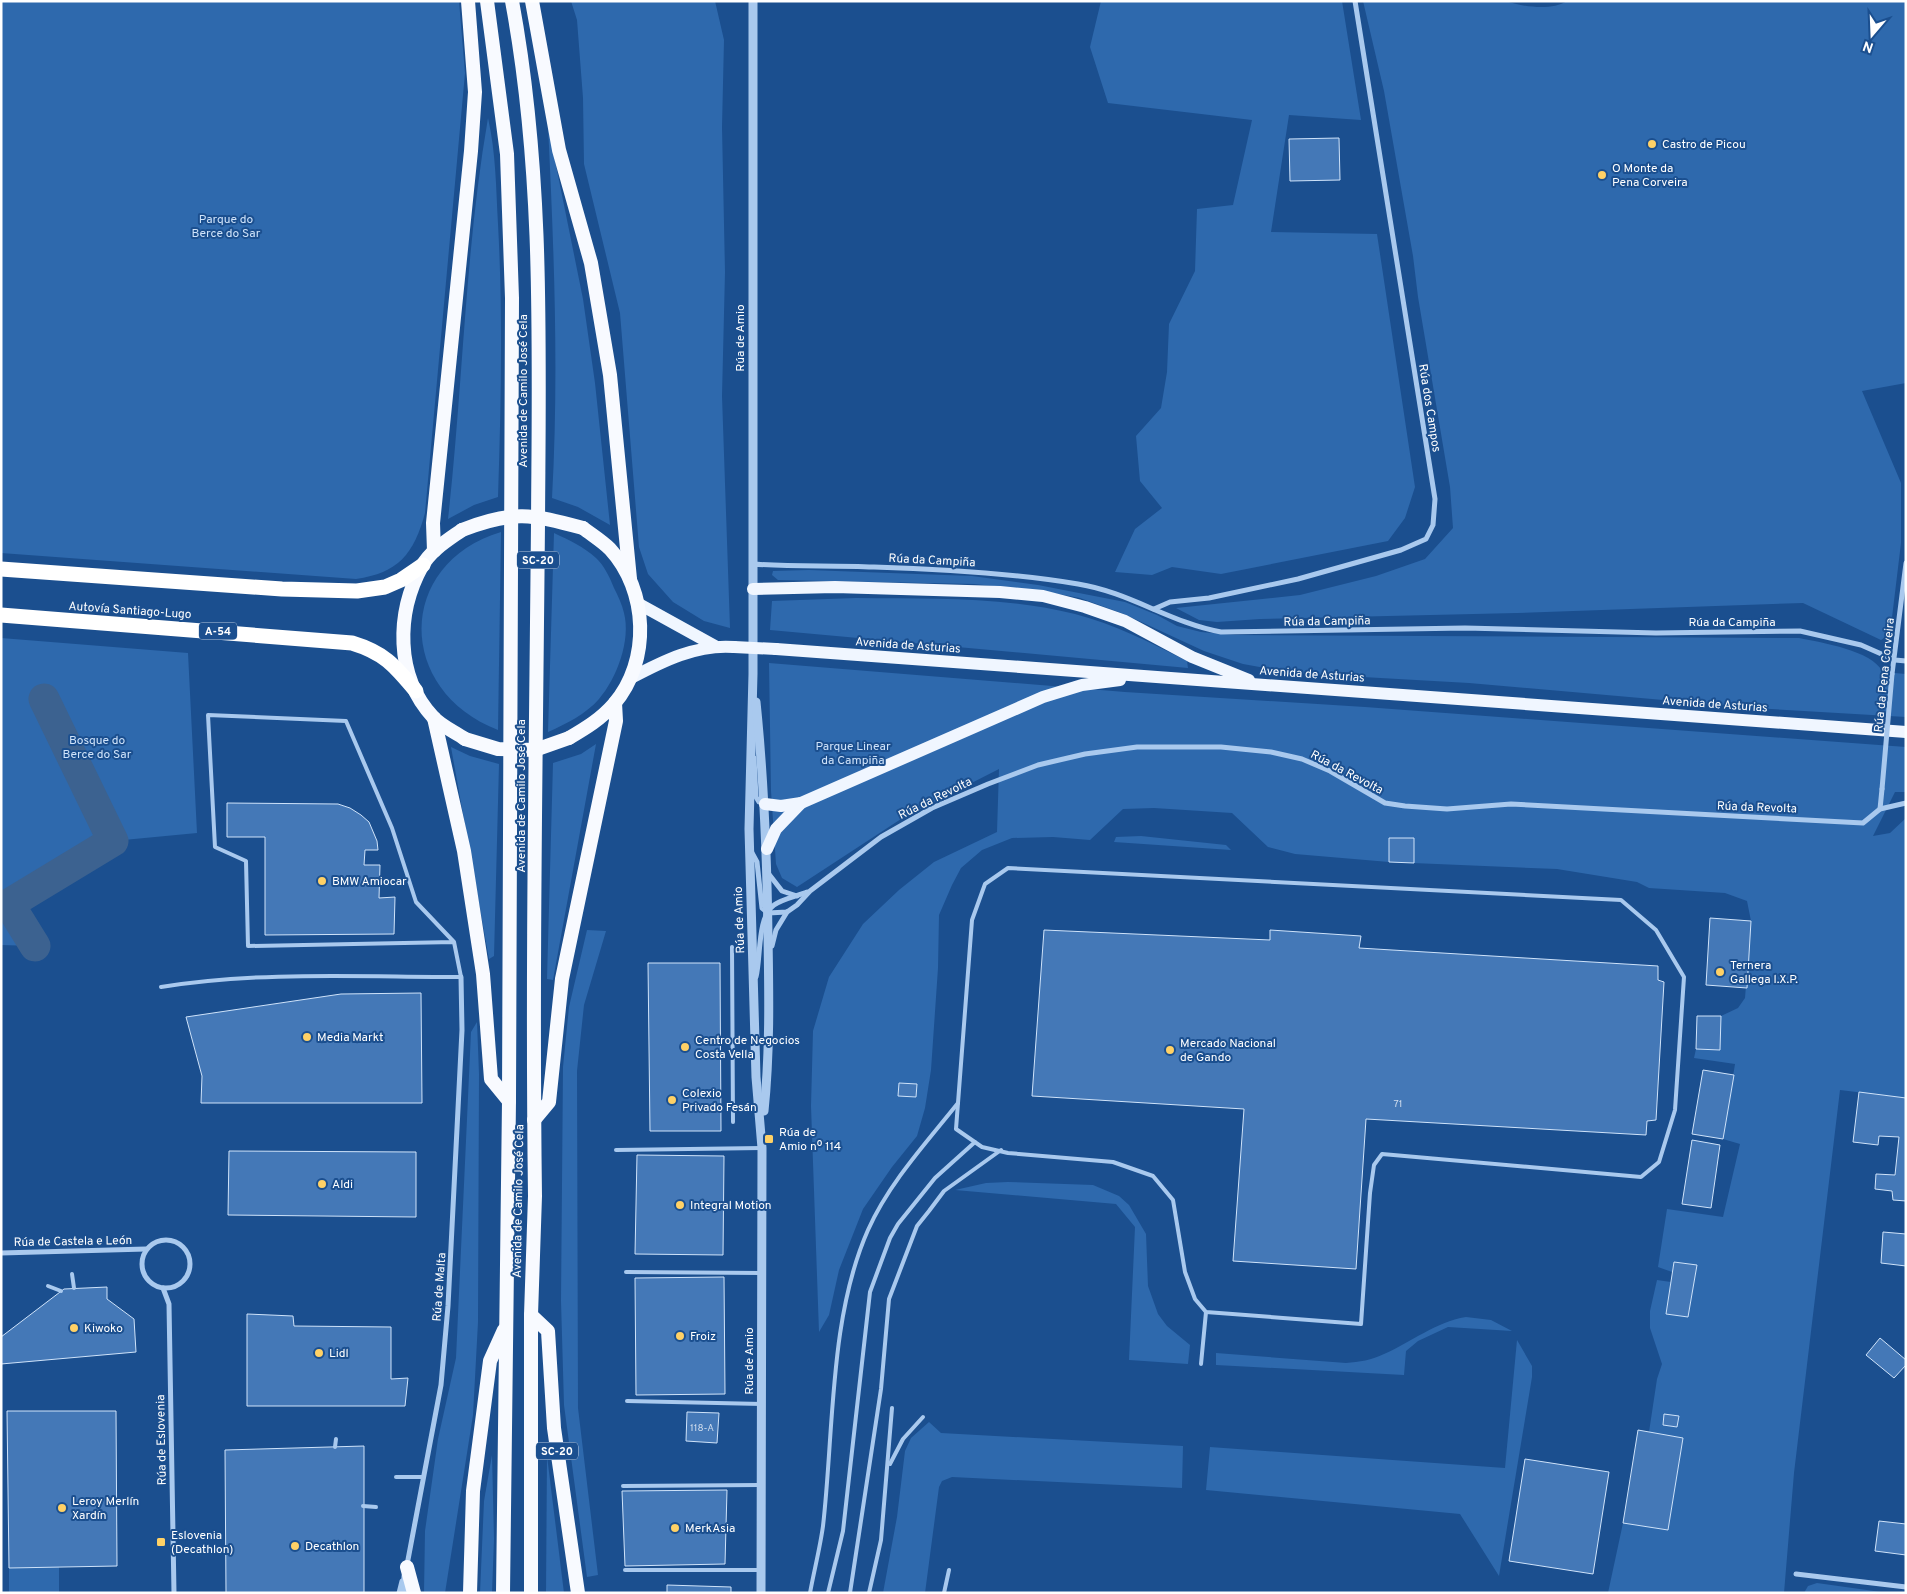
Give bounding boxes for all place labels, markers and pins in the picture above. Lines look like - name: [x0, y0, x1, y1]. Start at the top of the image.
- place label: Castro de Picou: [1662, 137, 1746, 153]
- marker: Castro de Picou: [1646, 138, 1658, 150]
- place label: O Monte da Pena Corveira: [1612, 161, 1688, 191]
- marker: O Monte da Pena Corveira: [1596, 169, 1608, 181]
- place label: BMW Amiocar: [332, 874, 407, 890]
- marker: BMW Amiocar: [316, 875, 328, 887]
- place label: Ternera Gallega l.X.P.: [1730, 958, 1798, 988]
- marker: Ternera Gallega l.X.P.: [1714, 966, 1726, 978]
- place label: Media Markt: [317, 1030, 383, 1046]
- marker: Media Markt: [301, 1031, 313, 1043]
- place label: Centro de Negocios Costa Vella: [695, 1033, 800, 1063]
- place label: Mercado Nacional de Gando: [1180, 1036, 1276, 1066]
- marker: Centro de Negocios Costa Vella: [679, 1041, 691, 1053]
- marker: Mercado Nacional de Gando: [1164, 1044, 1176, 1056]
- place label: Colexio Privado Fesán: [682, 1086, 757, 1116]
- marker: Colexio Privado Fesán: [666, 1094, 678, 1106]
- place label: Rúa de Amio nº 114: [779, 1125, 841, 1155]
- marker: Rúa de Amio nº 114: [763, 1133, 775, 1145]
- place label: Aldi: [332, 1177, 353, 1193]
- marker: Aldi: [316, 1178, 328, 1190]
- place label: Integral Motion: [690, 1198, 772, 1214]
- marker: Integral Motion: [674, 1199, 686, 1211]
- place label: Kiwoko: [84, 1321, 123, 1337]
- marker: Kiwoko: [68, 1322, 80, 1334]
- place label: Froiz: [690, 1329, 716, 1345]
- marker: Froiz: [674, 1330, 686, 1342]
- place label: Lidl: [329, 1346, 349, 1362]
- marker: Lidl: [313, 1347, 325, 1359]
- place label: Leroy Merlín Xardín: [72, 1494, 139, 1524]
- marker: Leroy Merlín Xardín: [56, 1502, 68, 1514]
- place label: MerkAsia: [685, 1521, 735, 1537]
- marker: MerkAsia: [669, 1522, 681, 1534]
- place label: Eslovenia (Decathlon): [171, 1528, 233, 1558]
- marker: Eslovenia (Decathlon): [155, 1536, 167, 1548]
- place label: Decathlon: [305, 1539, 359, 1555]
- marker: Decathlon: [289, 1540, 301, 1552]

